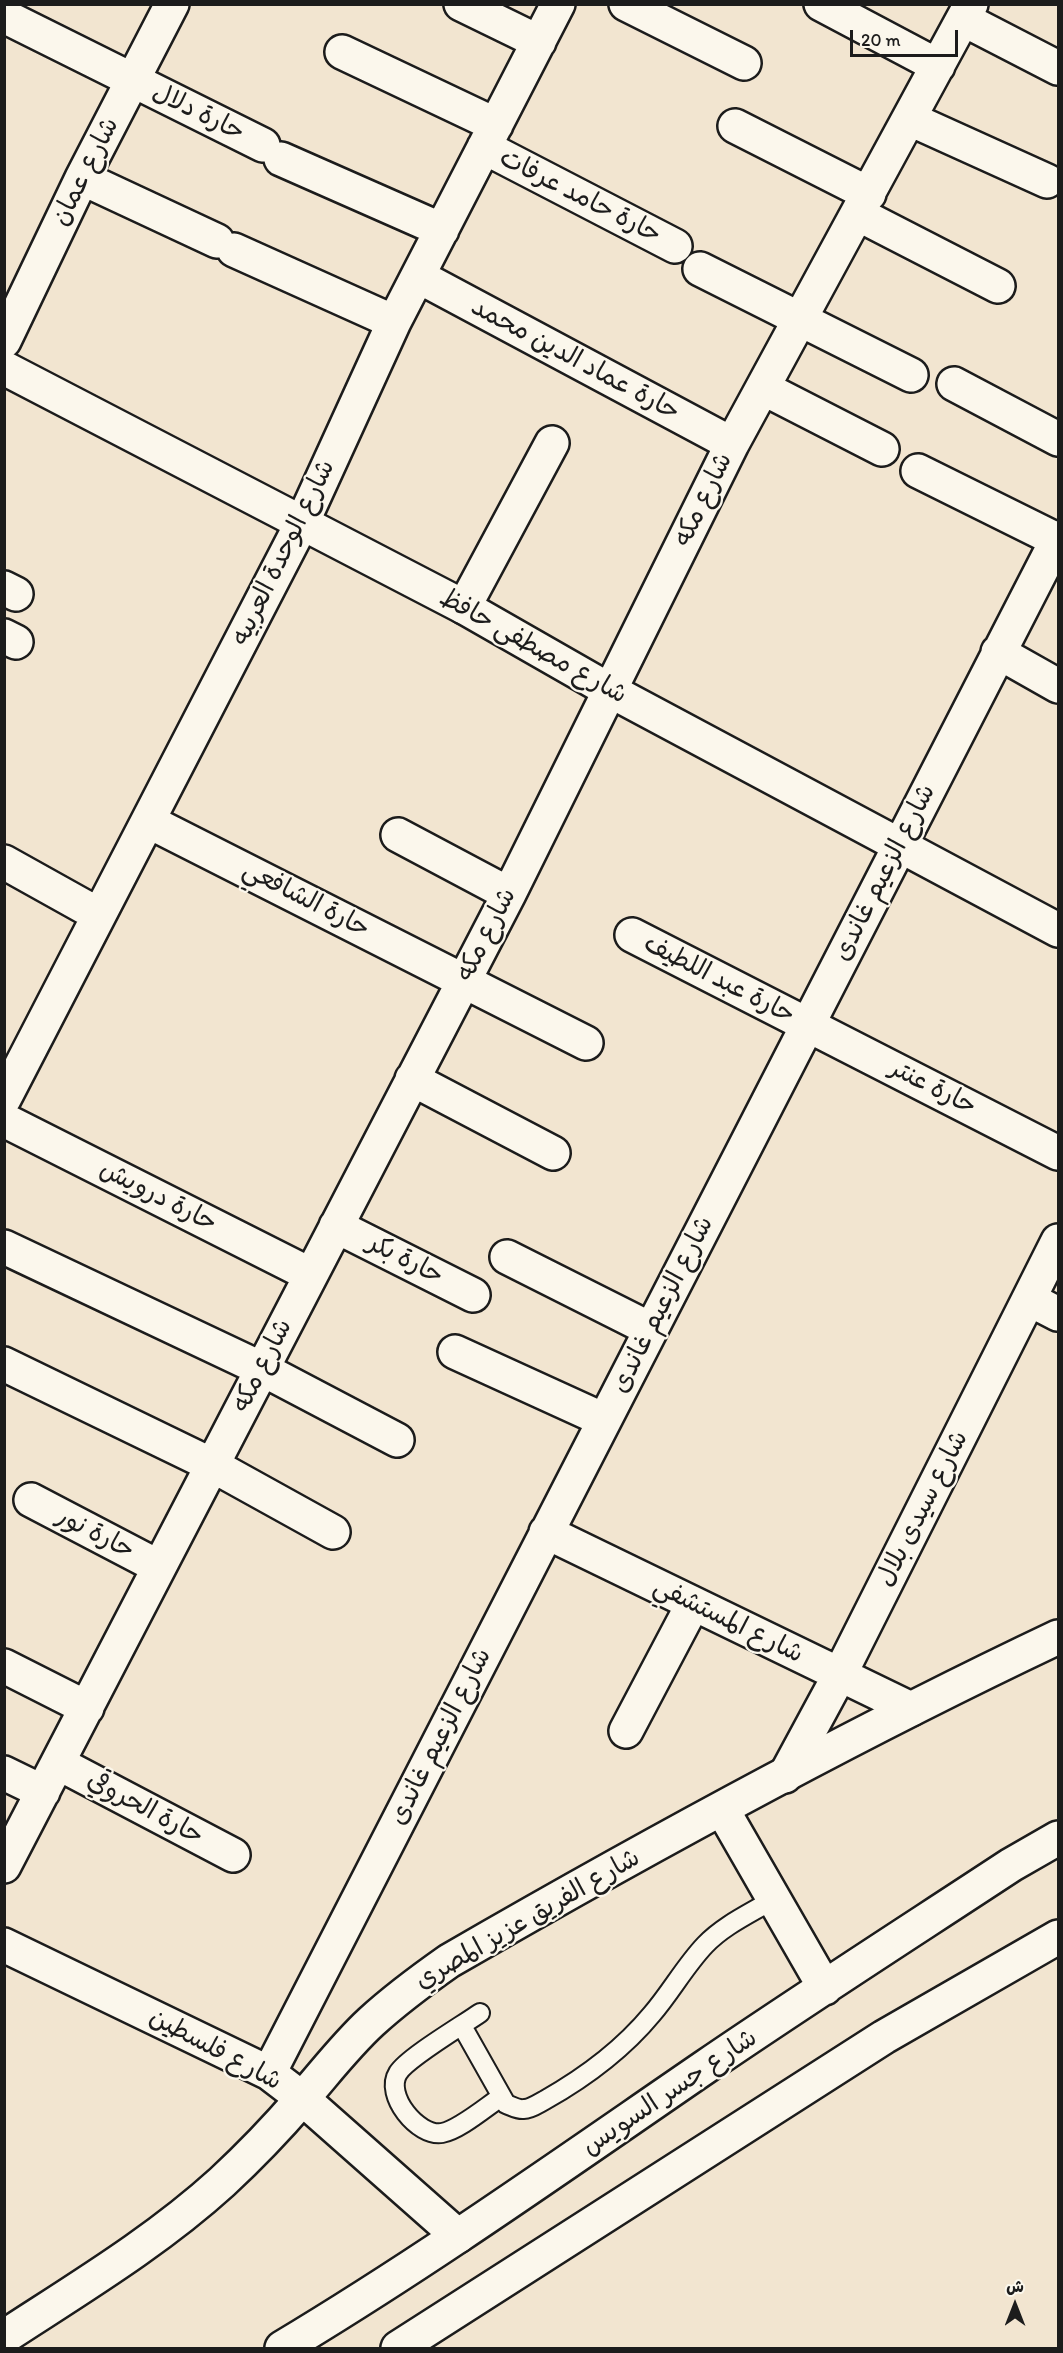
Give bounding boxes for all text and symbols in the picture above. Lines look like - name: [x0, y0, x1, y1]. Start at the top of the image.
- scale bar: [853, 18, 961, 56]
- text: 20 m: [861, 29, 901, 51]
- street label: حارة دلال: [147, 77, 249, 149]
- street label: شارع عمان: [45, 113, 127, 231]
- street label: حارة حامد عرفات: [494, 143, 666, 251]
- street label: حارة عماد الدين محمد: [465, 292, 685, 428]
- street label: شارع مكه: [668, 448, 740, 552]
- street label: شارع الوحدة العربيه: [226, 455, 342, 651]
- street label: شارع مصطفى حافظ: [434, 583, 632, 711]
- street label: شارع الزعيم غاندى: [827, 779, 943, 967]
- street label: حارة الشافعي: [237, 855, 375, 945]
- street label: شارع مكه: [450, 883, 524, 987]
- street label: حارة عبد اللطيف: [638, 928, 800, 1032]
- street label: حارة عنتر: [884, 1053, 982, 1123]
- street label: حارة درويش: [94, 1154, 222, 1240]
- street label: شارع الزعيم غاندى: [605, 1211, 721, 1399]
- street label: حارة بكر: [362, 1228, 448, 1292]
- street label: شارع مكه: [226, 1314, 300, 1418]
- street label: شارع سيدى بلال: [870, 1426, 976, 1592]
- street label: حارة نور: [51, 1501, 139, 1567]
- street label: شارع المستشفي: [648, 1571, 808, 1671]
- street label: شارع الزعيم غاندى: [383, 1643, 499, 1831]
- street label: حارة الحروقي: [81, 1765, 209, 1853]
- street label: شارع الفريق عزيز المصري: [410, 1843, 646, 1997]
- street label: شارع فلسطين: [143, 2002, 287, 2098]
- street label: شارع جسر السويس: [577, 2023, 763, 2163]
- north arrow: [985, 2275, 1045, 2335]
- text: ش: [1006, 2277, 1024, 2296]

